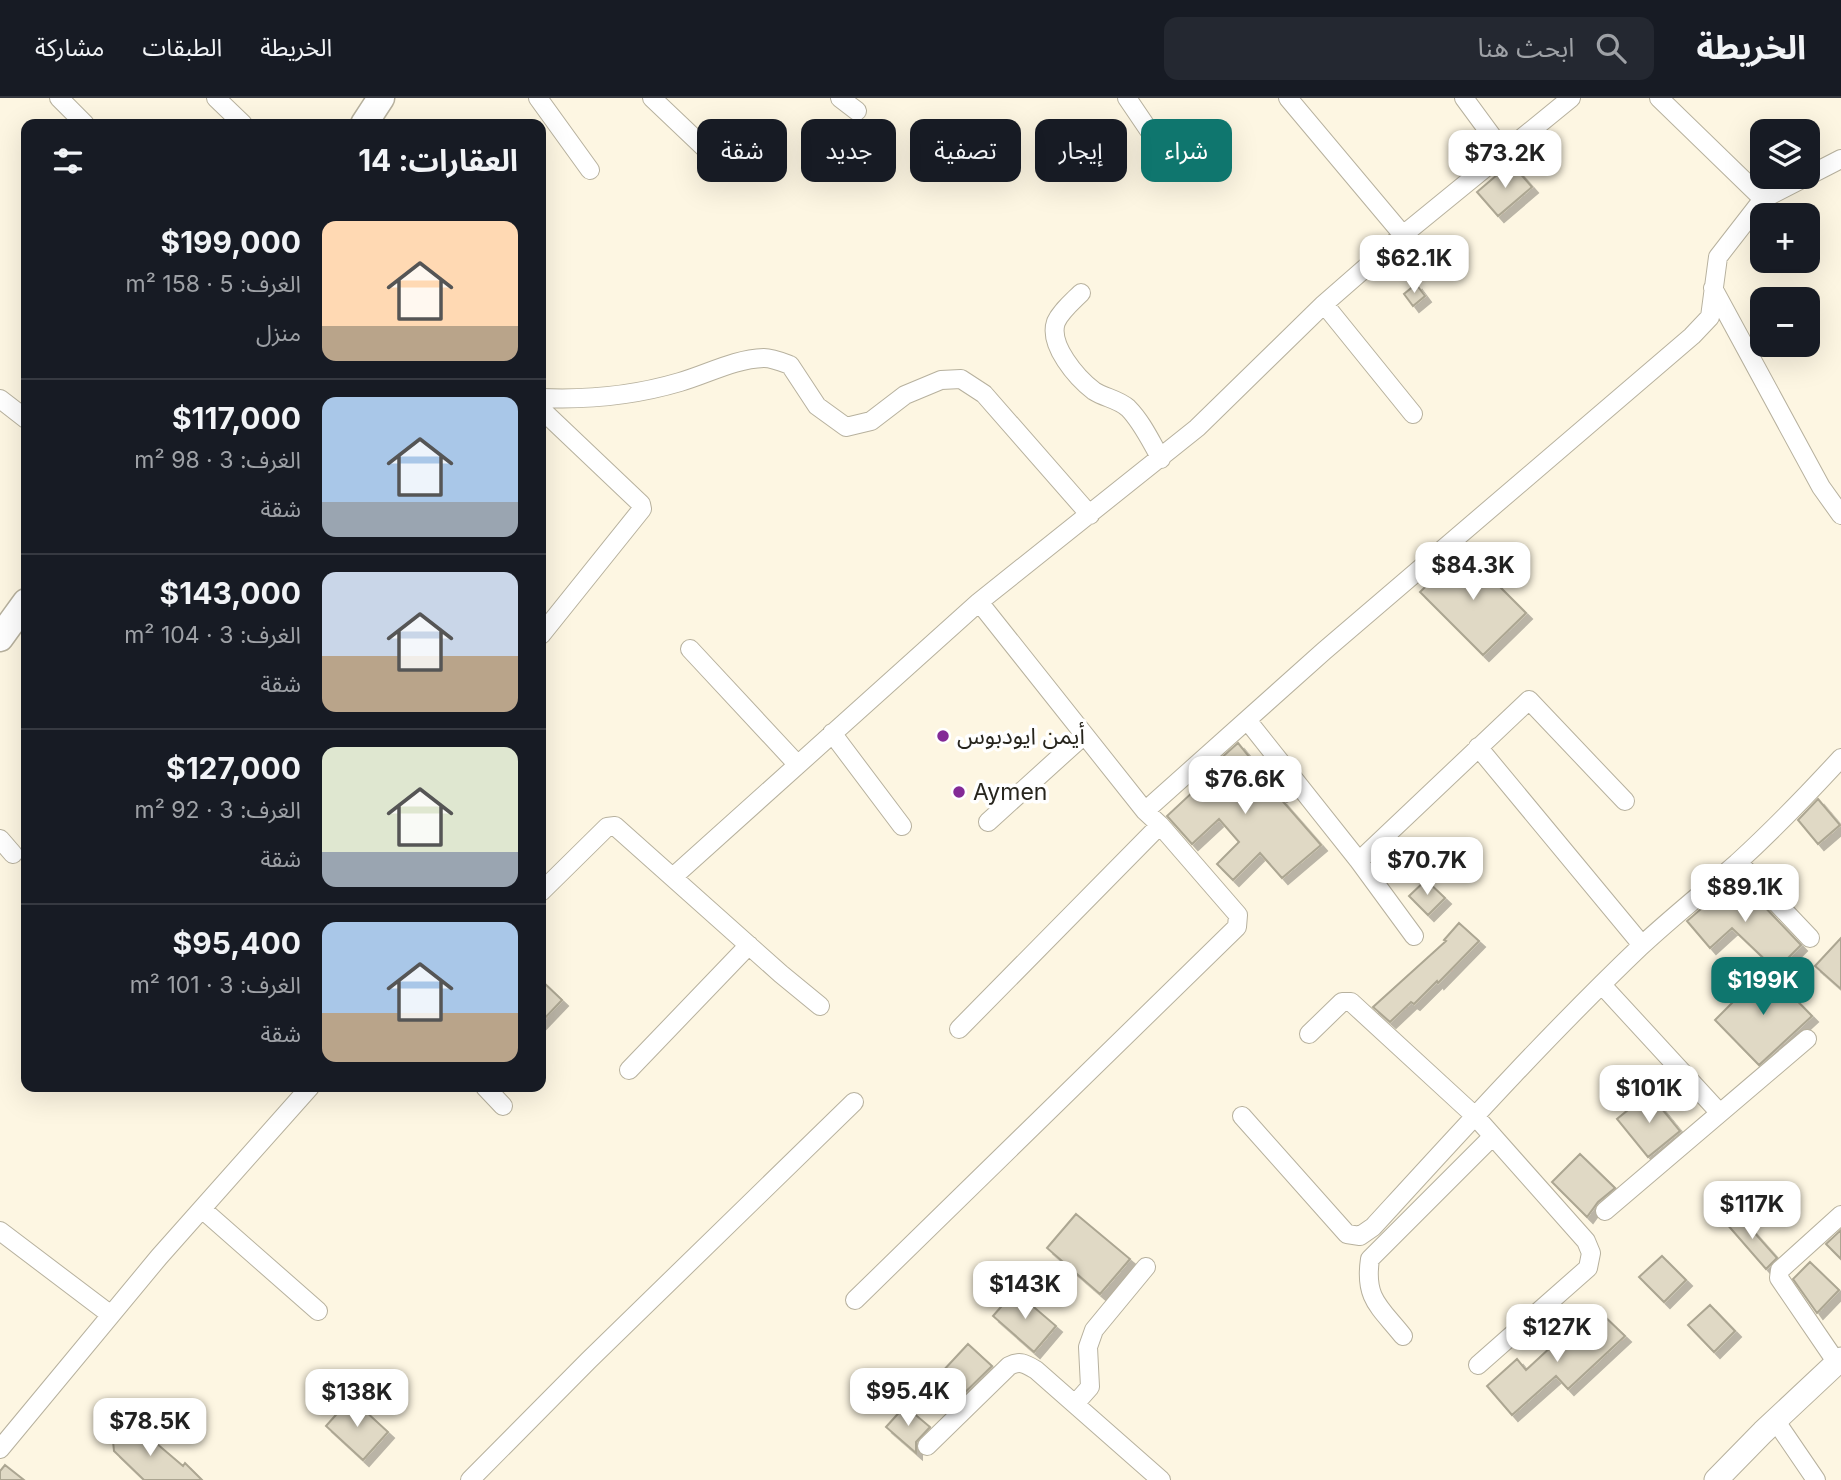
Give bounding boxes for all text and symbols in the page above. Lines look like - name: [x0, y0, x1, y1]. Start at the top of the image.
- search box: [1164, 17, 1654, 80]
- text: الخريطة: [1696, 27, 1806, 67]
- icon: search: [1592, 29, 1630, 67]
- text: ابحث هنا: [1478, 32, 1574, 63]
- text: مشاركة: [35, 33, 104, 62]
- text: الطبقات: [142, 33, 222, 62]
- text: الخريطة: [260, 33, 332, 62]
- chip: شقة: [697, 119, 787, 182]
- chip: جديد: [801, 119, 896, 182]
- chip: تصفية: [910, 119, 1021, 182]
- chip: إيجار: [1035, 119, 1127, 182]
- chip: شراء: [1141, 119, 1232, 182]
- map controls: [1750, 119, 1820, 357]
- button: layers: [1750, 119, 1820, 189]
- pin: $73.2K: [1448, 130, 1562, 190]
- text: $73.2K: [1464, 139, 1546, 167]
- icon: filters: [49, 142, 87, 180]
- text: العقارات: 14: [358, 142, 518, 178]
- button: +: [1750, 203, 1820, 273]
- text: $199,000: [161, 224, 301, 260]
- pin: $62.1K: [1357, 236, 1471, 295]
- text: $62.1K: [1376, 244, 1452, 272]
- icon: home: [378, 249, 462, 333]
- text: الغرف: 5 · 158 m²: [126, 270, 301, 298]
- button: −: [1750, 287, 1820, 357]
- text: منزل: [256, 319, 301, 347]
- text: $117,000: [172, 400, 301, 436]
- icon: home: [378, 425, 462, 509]
- text: الغرف: 3 · 98 m²: [134, 446, 301, 474]
- text: شقة: [260, 495, 301, 523]
- pin: $84.3K: [1416, 542, 1530, 602]
- text: $84.3K: [1431, 551, 1515, 579]
- text: $143,000: [160, 575, 301, 611]
- icon: home: [378, 600, 462, 684]
- text: الغرف: 3 · 104 m²: [124, 621, 301, 649]
- text: شقة: [260, 670, 301, 698]
- place label: أيمن ايودبوس: [957, 722, 1085, 750]
- marker: أيمن ايودبوس: [935, 728, 951, 744]
- text: $127,000: [166, 750, 301, 786]
- pin: $76.6K: [1188, 756, 1302, 816]
- text: $76.6K: [1205, 765, 1285, 793]
- icon: home: [378, 775, 462, 859]
- place label: Aymen: [973, 778, 1047, 806]
- marker: Aymen: [951, 784, 967, 800]
- text: الغرف: 3 · 92 m²: [135, 796, 301, 824]
- pin: $70.7K: [1370, 838, 1484, 897]
- text: شقة: [260, 845, 301, 873]
- text: $70.7K: [1387, 846, 1467, 874]
- pin: $89.1K: [1688, 864, 1802, 924]
- text: $89.1K: [1707, 873, 1783, 901]
- text: $95,400: [173, 925, 301, 961]
- icon: home: [378, 950, 462, 1034]
- pin: $199K: [1714, 958, 1812, 1017]
- text: $199K: [1727, 966, 1799, 994]
- text: الغرف: 3 · 101 m²: [130, 971, 301, 999]
- text: شقة: [260, 1020, 301, 1048]
- pin: $101K: [1600, 1066, 1698, 1125]
- text: $101K: [1616, 1074, 1682, 1102]
- pin: $117K: [1703, 1182, 1801, 1241]
- text: $117K: [1720, 1190, 1784, 1218]
- pin: $143K: [976, 1262, 1074, 1321]
- text: $143K: [989, 1270, 1061, 1298]
- pin: $127K: [1508, 1304, 1606, 1364]
- text: $127K: [1522, 1313, 1592, 1341]
- pin: $95.4K: [851, 1368, 965, 1428]
- pin: $138K: [308, 1370, 406, 1429]
- text: $95.4K: [866, 1377, 950, 1405]
- text: $138K: [321, 1378, 393, 1406]
- pin: $78.5K: [93, 1398, 207, 1458]
- text: $78.5K: [109, 1407, 191, 1435]

